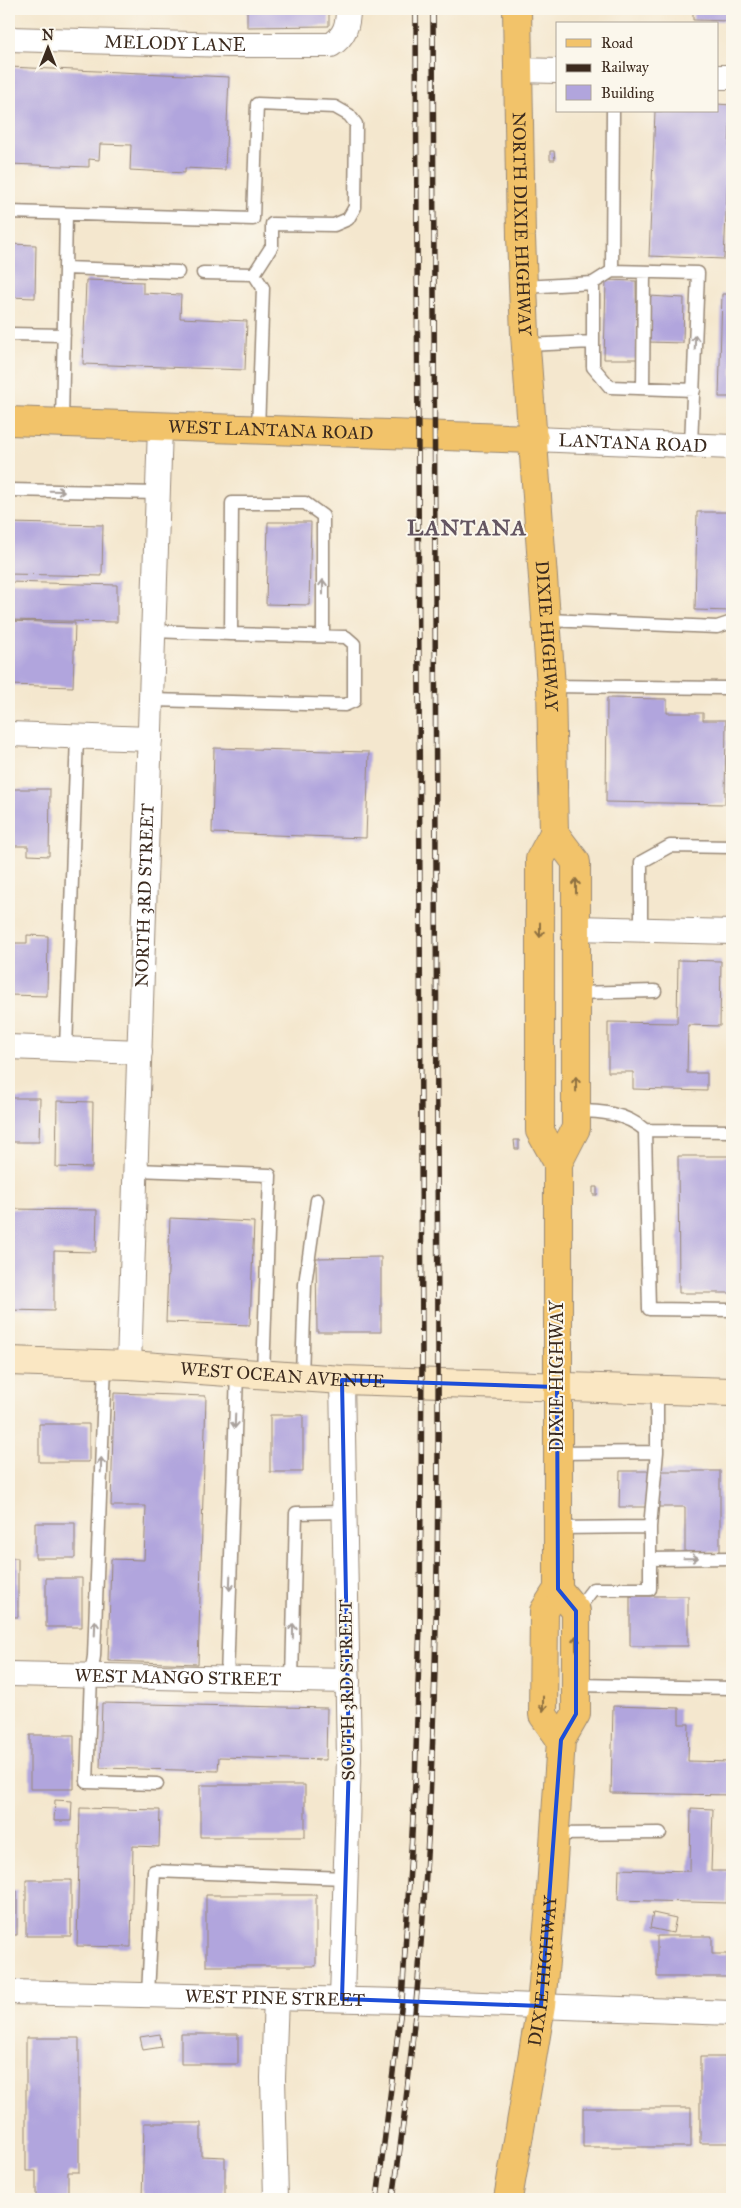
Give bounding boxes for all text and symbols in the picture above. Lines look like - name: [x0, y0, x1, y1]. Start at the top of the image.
- north arrow: [22, 22, 72, 72]
- legend: [556, 22, 718, 112]
- text: N: [42, 27, 54, 44]
- street label: MELODY LANE: [104, 31, 246, 56]
- text: Road: [601, 34, 633, 52]
- text: Railway: [601, 58, 650, 76]
- text: Building: [601, 84, 655, 102]
- street label: NORTH DIXIE HIGHWAY: [508, 112, 536, 337]
- one-way arrow: [691, 334, 700, 350]
- street label: WEST LANTANA ROAD: [168, 415, 374, 444]
- street label: LANTANA ROAD: [558, 429, 708, 457]
- one-way arrow: [49, 486, 65, 496]
- district label: LANTANA: [407, 514, 527, 541]
- street label: DIXIE HIGHWAY: [531, 560, 563, 712]
- one-way arrow: [318, 579, 328, 595]
- street label: NORTH 3RD STREET: [130, 803, 159, 988]
- one-way arrow: [571, 878, 581, 894]
- one-way arrow: [535, 922, 545, 938]
- one-way arrow: [571, 1076, 581, 1092]
- street label: DIXIE HIGHWAY: [546, 1300, 568, 1452]
- street label: WEST OCEAN AVENUE: [179, 1358, 386, 1392]
- one-way arrow: [231, 1413, 240, 1429]
- one-way arrow: [96, 1458, 106, 1474]
- one-way arrow: [683, 1553, 699, 1563]
- one-way arrow: [226, 1575, 235, 1591]
- street label: SOUTH 3RD STREET: [334, 1599, 360, 1781]
- one-way arrow: [91, 1620, 100, 1636]
- one-way arrow: [288, 1624, 298, 1640]
- one-way arrow: [571, 1635, 581, 1651]
- street label: WEST MANGO STREET: [74, 1664, 282, 1691]
- one-way arrow: [538, 1695, 548, 1711]
- street label: DIXIE HIGHWAY: [523, 1894, 562, 2048]
- street label: WEST PINE STREET: [185, 1985, 365, 2011]

